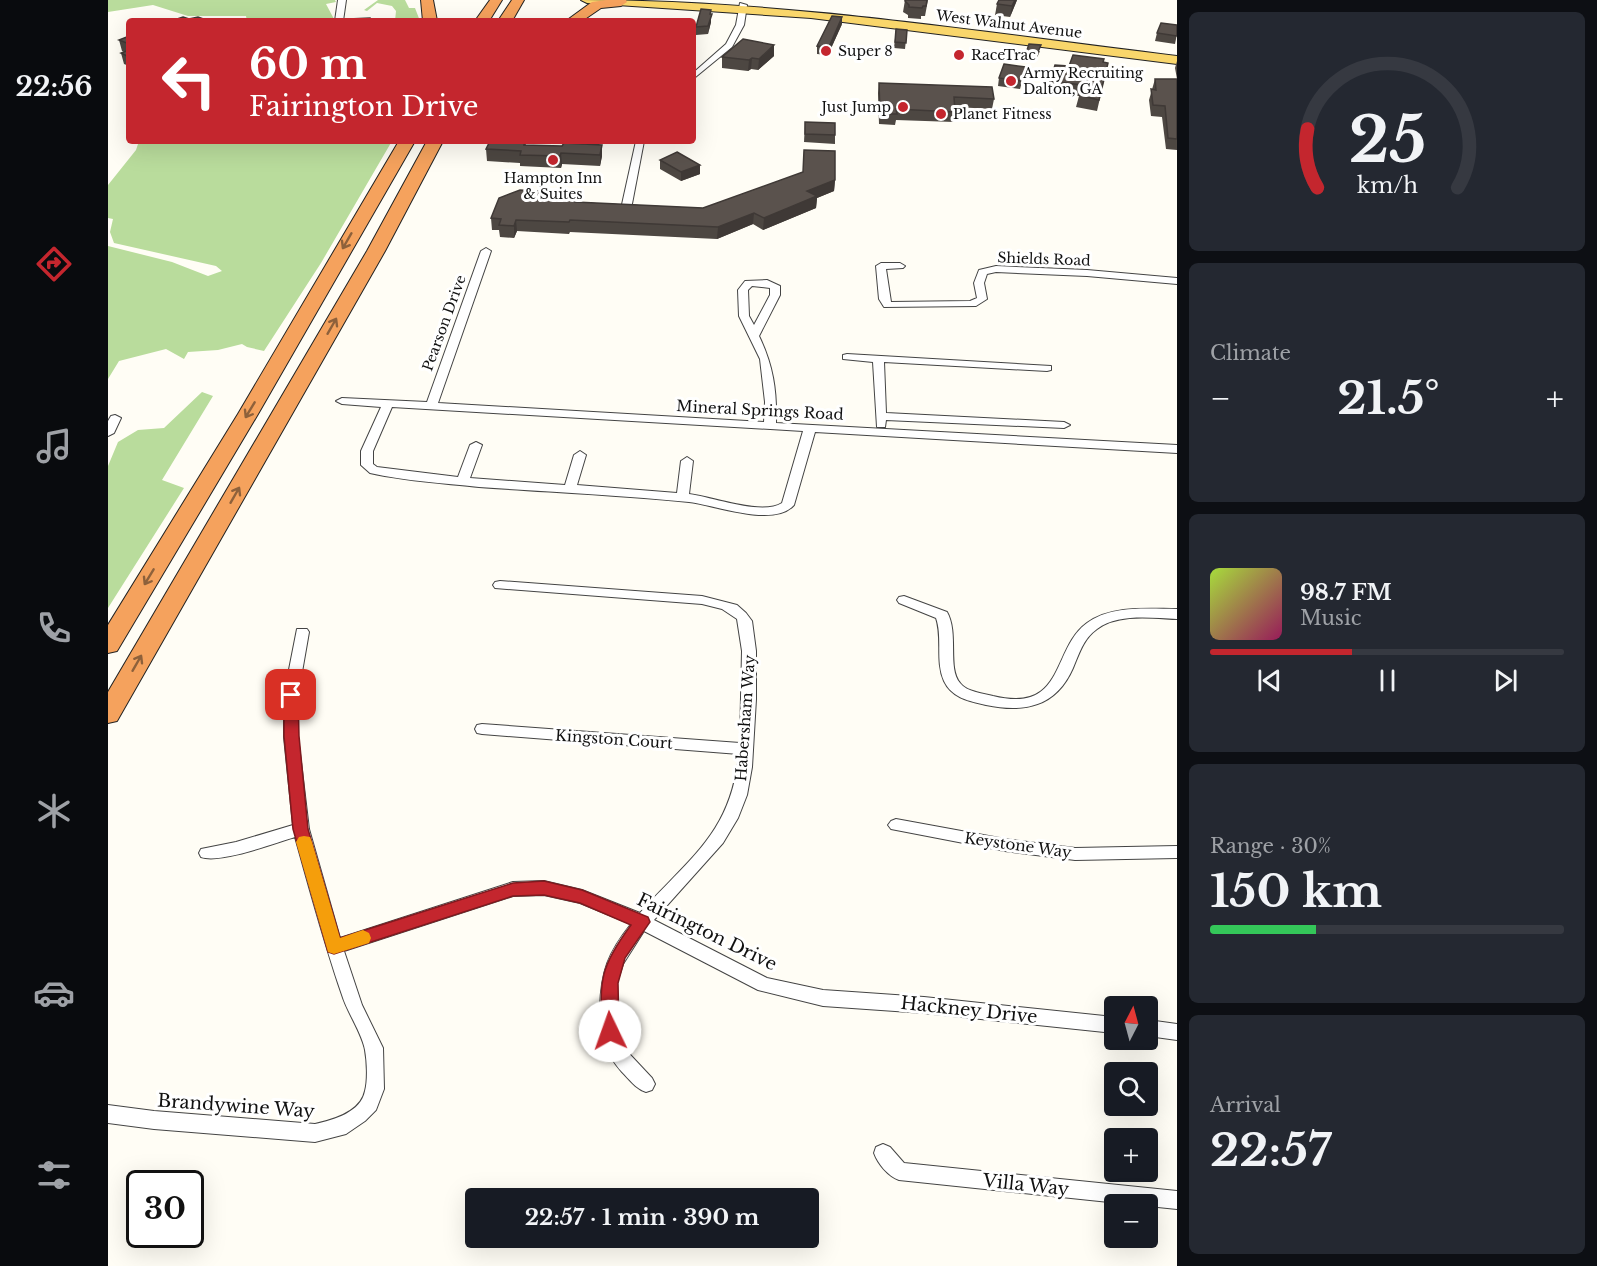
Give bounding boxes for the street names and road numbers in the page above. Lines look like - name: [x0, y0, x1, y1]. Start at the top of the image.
- street label: West Walnut Avenue: [934, 6, 1083, 42]
- street label: Shields Road: [997, 248, 1091, 270]
- street label: Pearson Drive: [418, 273, 470, 373]
- street label: Mineral Springs Road: [676, 396, 844, 424]
- street label: Habersham Way: [731, 654, 759, 782]
- street label: Kingston Court: [555, 725, 674, 753]
- street label: Keystone Way: [963, 828, 1073, 862]
- street label: Fairington Drive: [633, 889, 781, 975]
- street label: Hackney Drive: [900, 992, 1038, 1028]
- street label: Brandywine Way: [157, 1090, 316, 1123]
- street label: Villa Way: [981, 1169, 1071, 1201]

